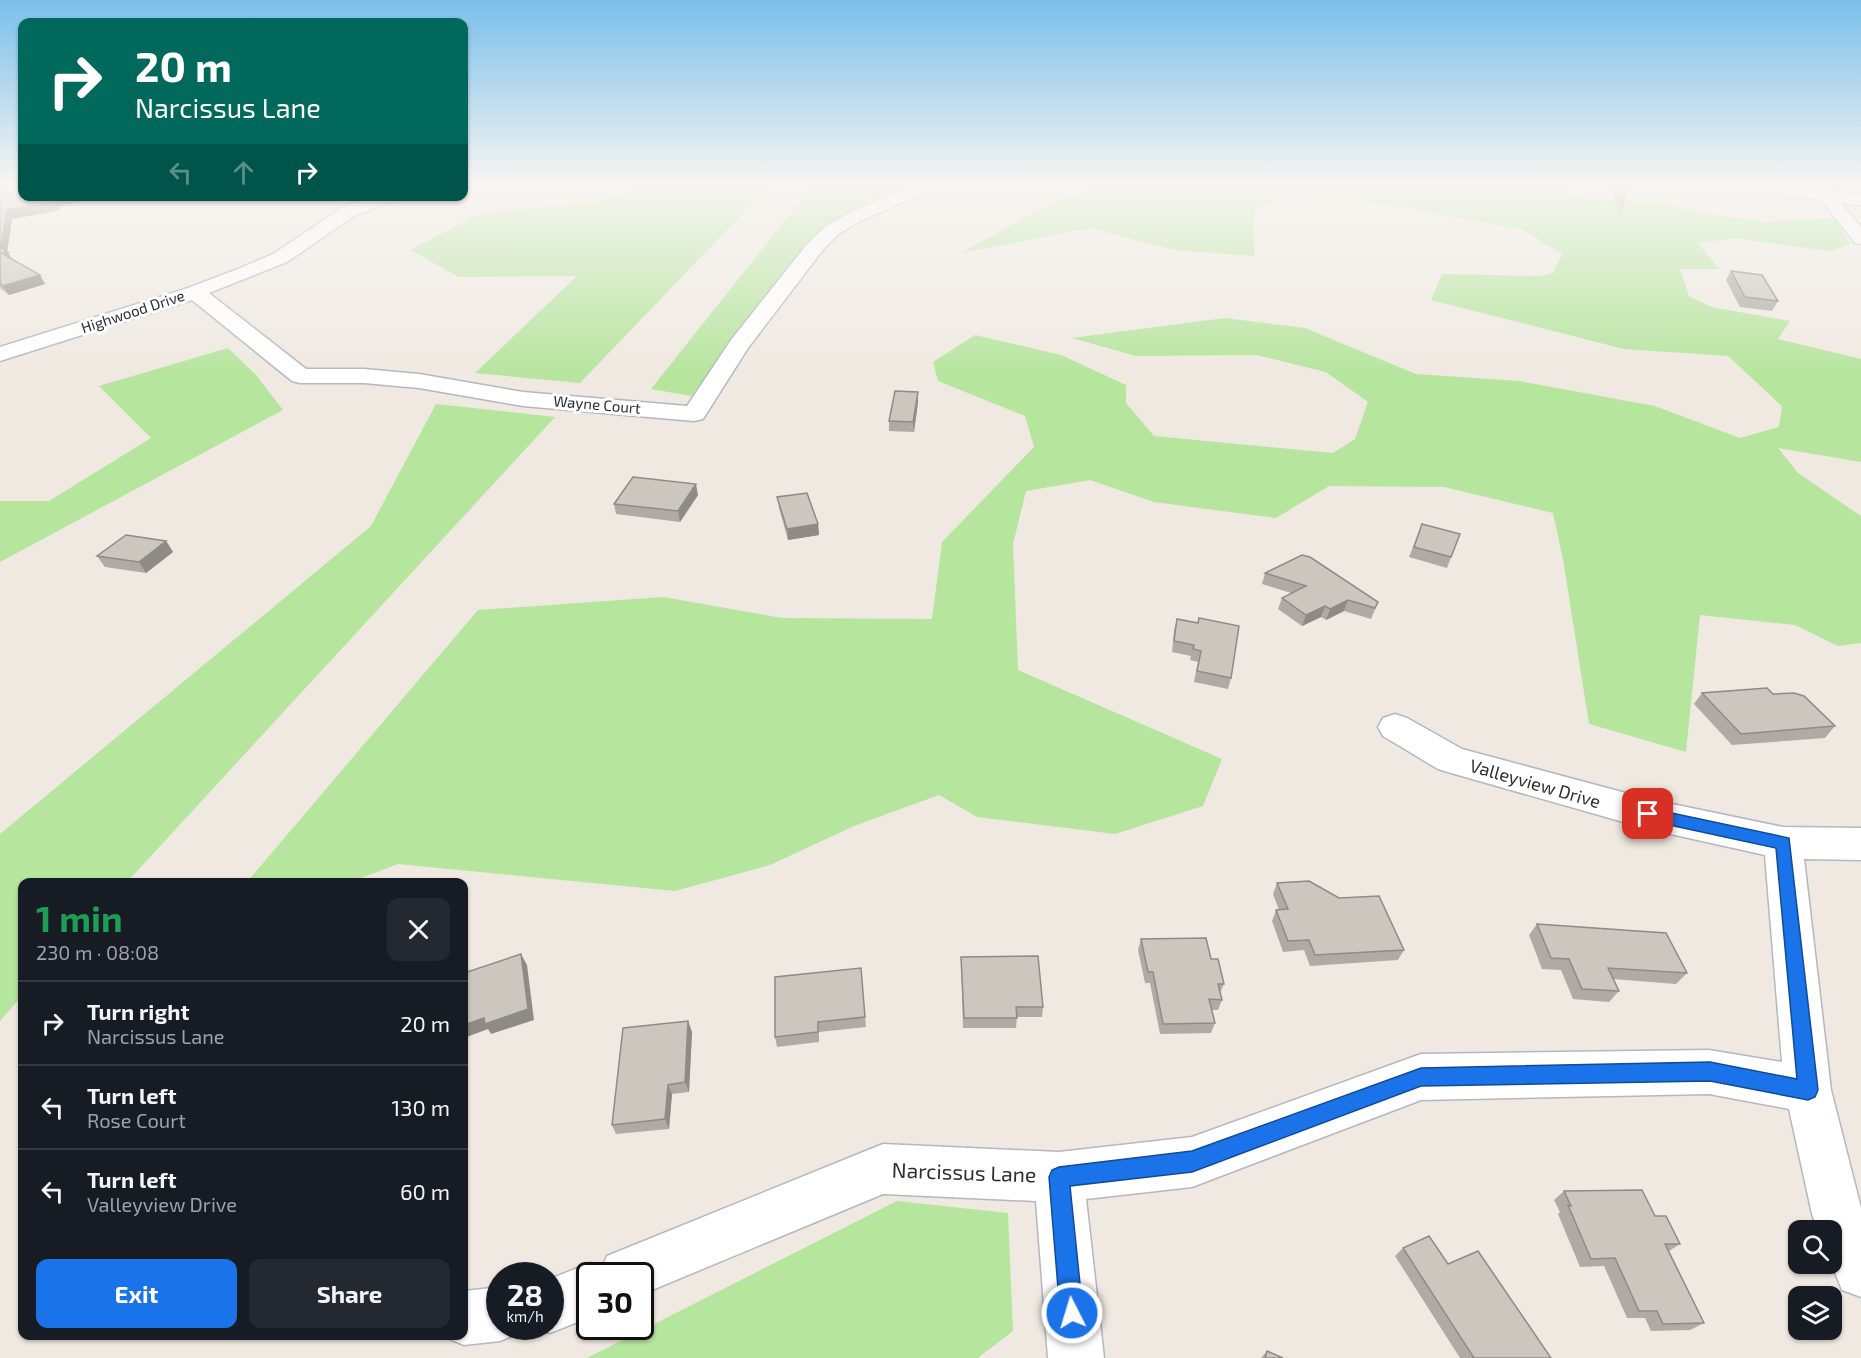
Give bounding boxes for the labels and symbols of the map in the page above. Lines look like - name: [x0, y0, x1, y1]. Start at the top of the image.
- street label: Highwood Drive: [79, 286, 187, 336]
- street label: Wayne Court: [553, 391, 642, 417]
- street label: Valleyview Drive: [1467, 754, 1603, 812]
- pin: [1622, 788, 1673, 839]
- street label: Narcissus Lane: [891, 1156, 1037, 1187]
- speed limit sign: 30: [576, 1262, 654, 1340]
- position arrow: [1040, 1281, 1104, 1345]

